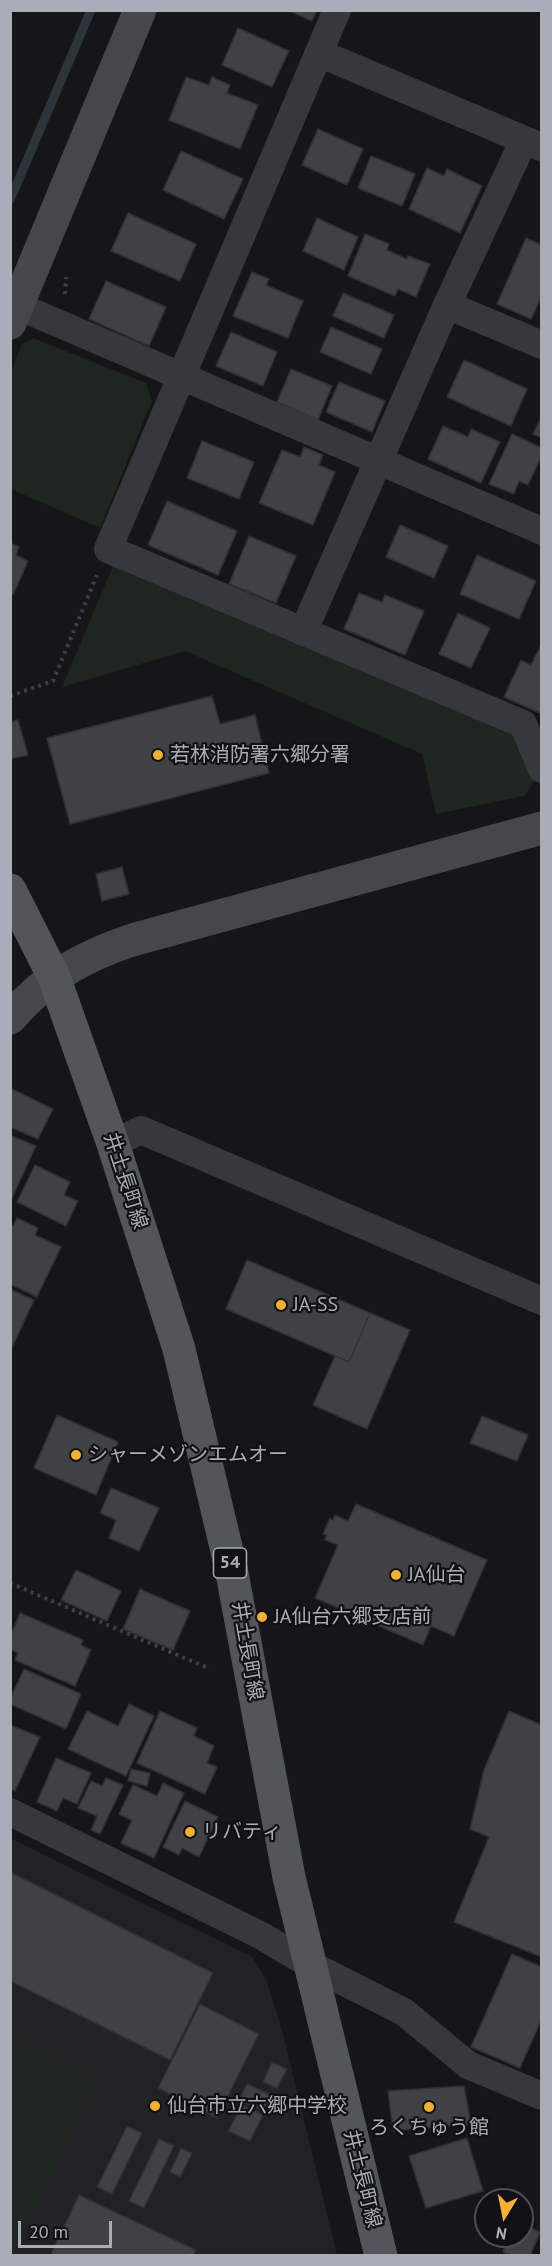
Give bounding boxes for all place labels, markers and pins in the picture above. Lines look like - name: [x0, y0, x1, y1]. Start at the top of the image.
- place label: 若林消防署六郷分署: [170, 743, 350, 767]
- marker: 若林消防署六郷分署: [151, 748, 165, 762]
- place label: JA-SS: [293, 1293, 338, 1317]
- marker: JA-SS: [274, 1298, 288, 1312]
- place label: シャーメゾンエムオー: [88, 1443, 288, 1467]
- marker: シャーメゾンエムオー: [69, 1448, 83, 1462]
- place label: JA仙台: [408, 1563, 466, 1587]
- marker: JA仙台: [389, 1568, 403, 1582]
- place label: JA仙台六郷支店前: [274, 1605, 432, 1629]
- marker: JA仙台六郷支店前: [255, 1610, 269, 1624]
- place label: リバティ: [202, 1820, 282, 1844]
- marker: リバティ: [183, 1825, 197, 1839]
- place label: 仙台市立六郷中学校: [167, 2094, 347, 2118]
- marker: 仙台市立六郷中学校: [148, 2099, 162, 2113]
- marker: ろくちゅう館: [422, 2100, 436, 2114]
- place label: ろくちゅう館: [369, 2116, 489, 2140]

